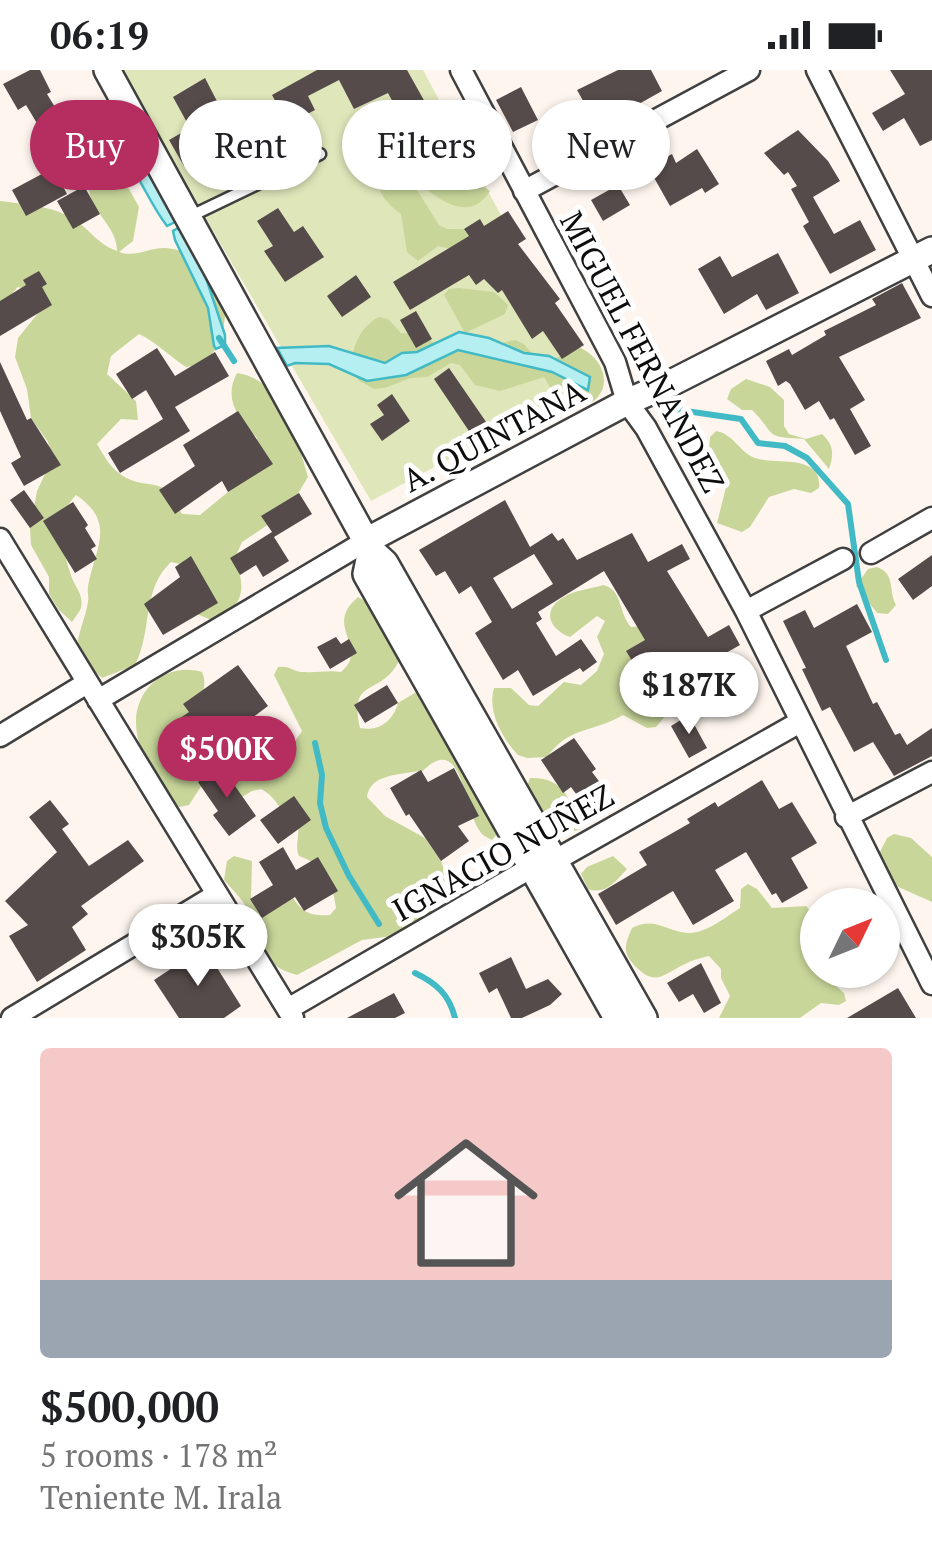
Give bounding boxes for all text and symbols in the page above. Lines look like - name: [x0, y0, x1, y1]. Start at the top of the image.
- text: 06:19: [50, 10, 149, 60]
- chip: Buy: [30, 100, 159, 190]
- chip: Rent: [179, 100, 322, 190]
- chip: Filters: [342, 100, 512, 190]
- chip: New: [532, 100, 670, 190]
- street label: MIGUEL FERNANDEZ: [551, 204, 735, 499]
- street label: A. QUINTANA: [395, 369, 592, 501]
- pin: $187K: [619, 652, 759, 737]
- text: $187K: [641, 663, 737, 705]
- pin: $500K: [157, 716, 297, 801]
- text: $500K: [179, 727, 275, 769]
- street label: IGNACIO NUÑEZ: [384, 774, 621, 930]
- north arrow: [800, 888, 900, 988]
- map controls: [800, 888, 900, 988]
- pin: $305K: [128, 904, 268, 989]
- text: $305K: [150, 915, 246, 957]
- icon: home: [376, 1113, 556, 1293]
- text: $500,000: [40, 1378, 219, 1434]
- text: 5 rooms · 178 m²: [40, 1434, 278, 1476]
- text: Teniente M. Irala: [40, 1476, 282, 1518]

